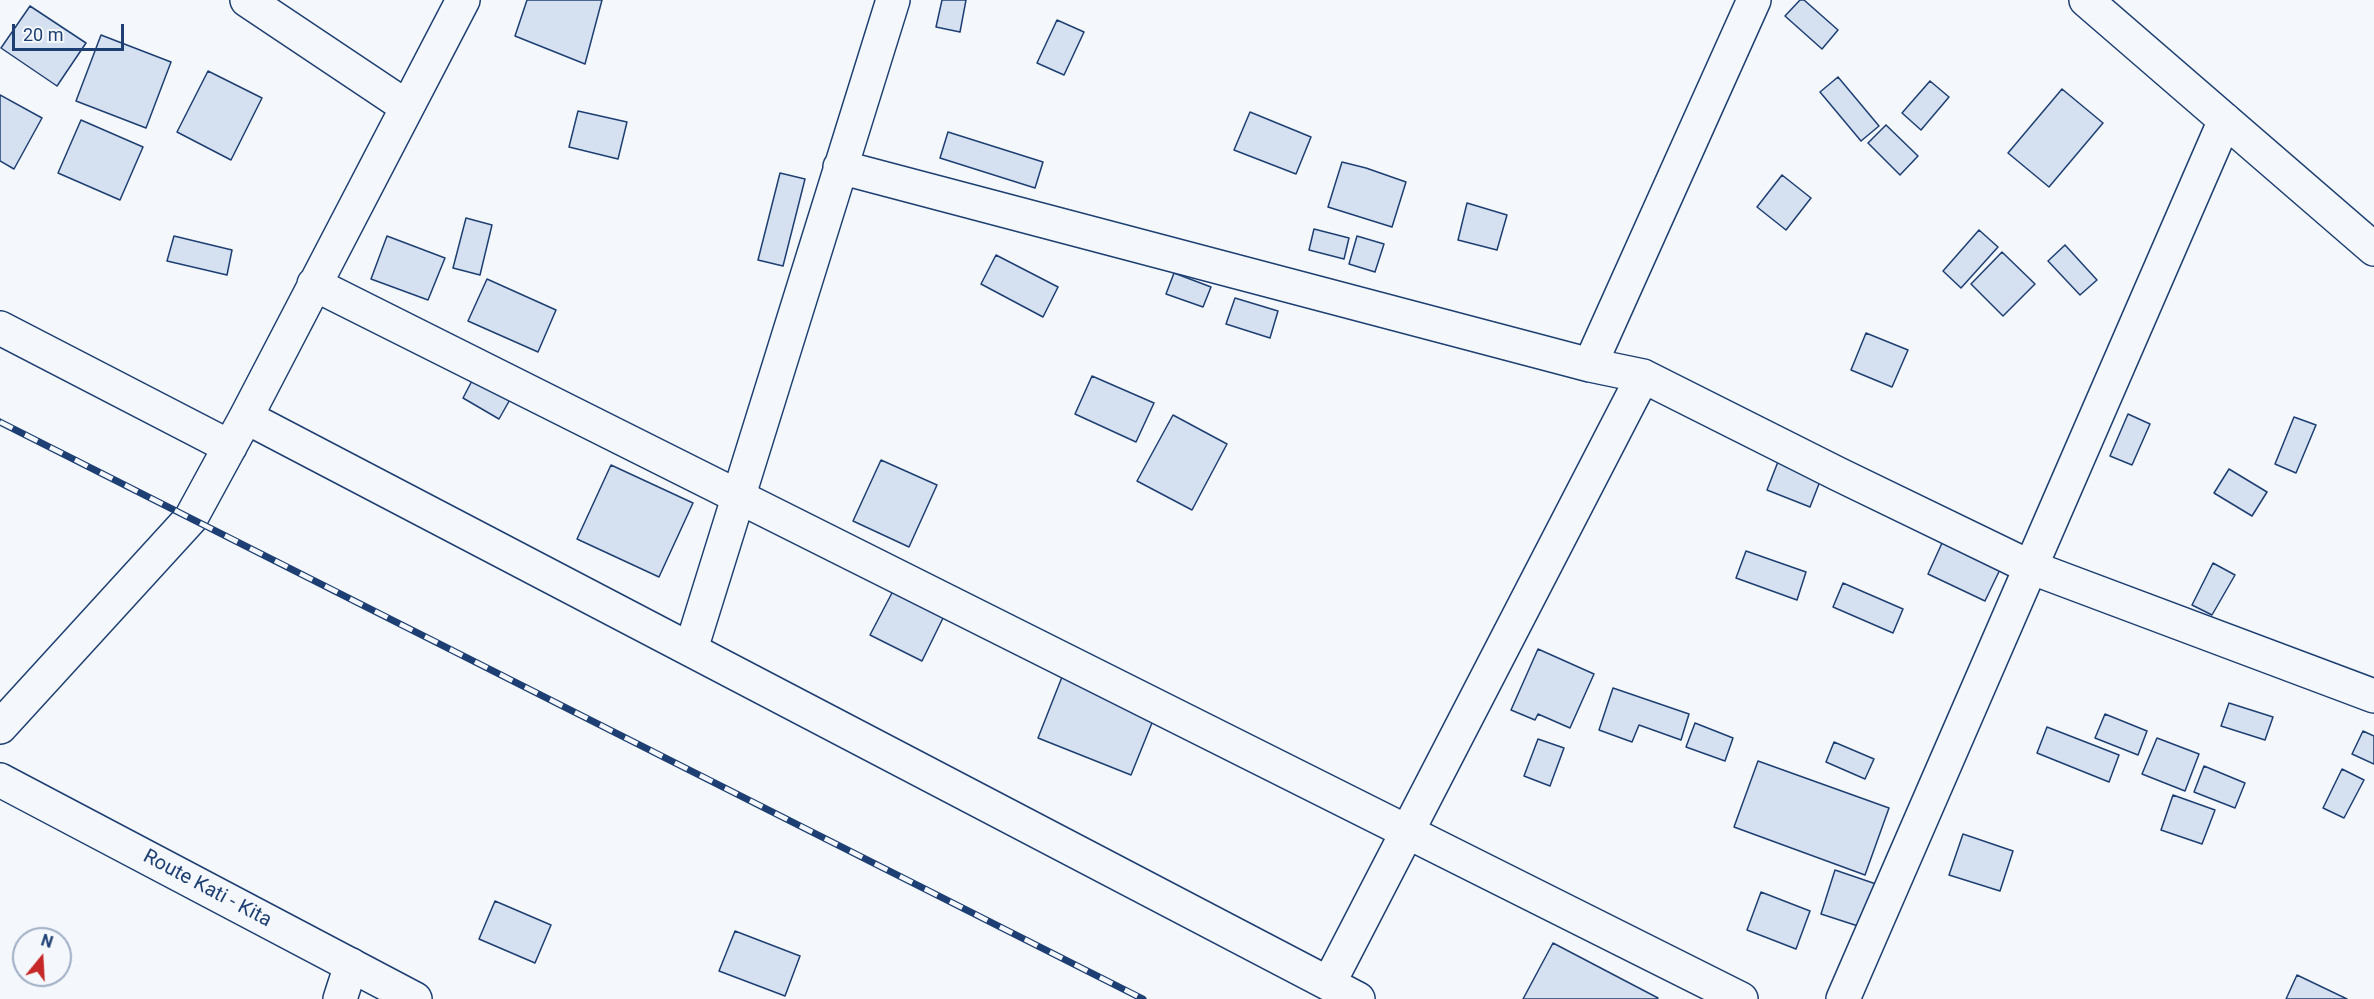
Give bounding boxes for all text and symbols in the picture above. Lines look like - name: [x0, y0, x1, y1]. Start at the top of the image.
- scale bar: [15, 12, 128, 50]
- text: 20 m: [23, 24, 63, 45]
- street label: Route Kati - Kita: [139, 845, 275, 933]
- north arrow: [12, 927, 72, 987]
- text: N: [39, 931, 55, 952]

